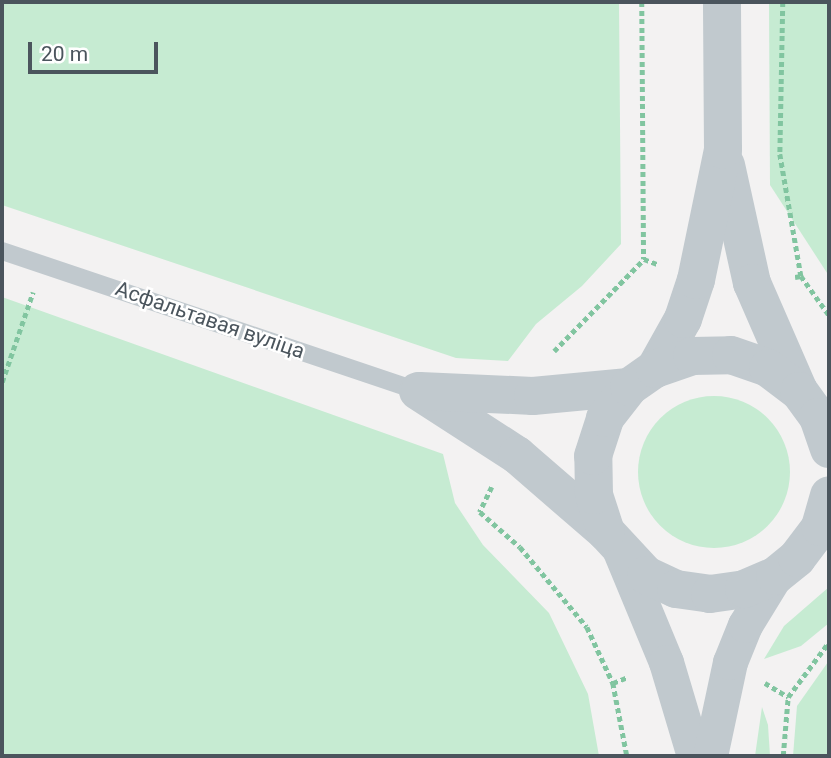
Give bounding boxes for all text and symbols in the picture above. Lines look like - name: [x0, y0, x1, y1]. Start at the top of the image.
- scale bar: [32, 28, 161, 72]
- text: 20 m: [41, 42, 88, 66]
- street label: Асфальтавая вуліца: [112, 276, 308, 364]

